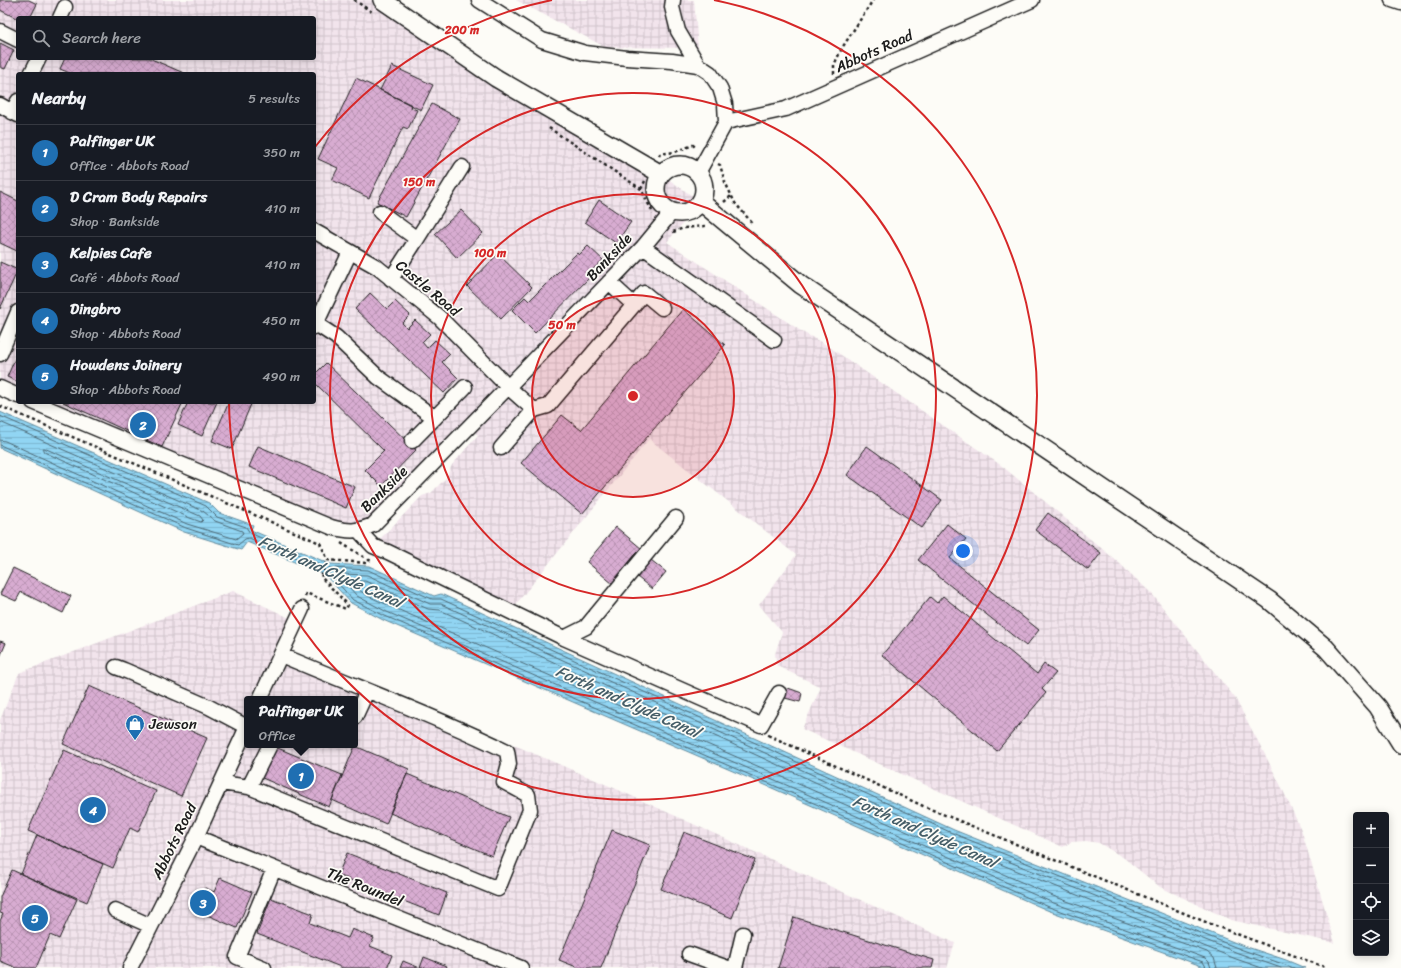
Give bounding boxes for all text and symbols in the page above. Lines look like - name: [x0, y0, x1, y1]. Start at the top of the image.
- search box: [16, 16, 316, 60]
- text: 200 m: [444, 19, 480, 41]
- street label: Abbots Road: [830, 22, 918, 80]
- text: Search here: [62, 25, 141, 51]
- icon: search: [30, 27, 52, 49]
- text: Nearby: [32, 83, 86, 113]
- text: 5 results: [248, 87, 300, 110]
- text: Palfinger UK: [70, 128, 154, 154]
- text: 1: [42, 141, 48, 164]
- text: 350 m: [263, 141, 300, 164]
- text: Office · Abbots Road: [70, 154, 189, 177]
- text: 150 m: [403, 171, 436, 193]
- text: D Cram Body Repairs: [70, 184, 207, 210]
- text: 2: [41, 197, 49, 220]
- text: 410 m: [265, 197, 300, 220]
- text: Shop · Bankside: [70, 210, 159, 233]
- street label: Bankside: [580, 227, 638, 287]
- text: Kelpies Cafe: [70, 240, 152, 266]
- text: 100 m: [474, 242, 507, 264]
- text: 3: [41, 253, 49, 276]
- text: 410 m: [265, 253, 300, 276]
- street label: Castle Road: [390, 253, 467, 324]
- text: Café · Abbots Road: [70, 266, 179, 289]
- text: Dingbro: [70, 296, 121, 322]
- text: 4: [41, 309, 49, 332]
- text: 450 m: [262, 309, 300, 332]
- text: 50 m: [548, 314, 576, 336]
- text: Shop · Abbots Road: [70, 322, 180, 345]
- text: Howdens Joinery: [70, 352, 182, 378]
- text: 5: [41, 365, 49, 388]
- text: 490 m: [262, 365, 300, 388]
- text: Shop · Abbots Road: [70, 378, 180, 401]
- centre of rings: [626, 389, 640, 403]
- pin: 2: [130, 410, 156, 440]
- street label: Bankside: [354, 459, 414, 519]
- water label: Forth and Clyde Canal: [254, 527, 411, 618]
- your location: [953, 541, 973, 561]
- water label: Forth and Clyde Canal: [551, 657, 708, 748]
- popup: [244, 696, 358, 748]
- text: Palfinger UK: [259, 698, 343, 724]
- place label: Jewson: [148, 711, 197, 737]
- shop icon: Jewson: [124, 713, 146, 741]
- text: Office: [259, 724, 295, 747]
- pin: 1: [288, 761, 314, 791]
- water label: Forth and Clyde Canal: [848, 787, 1005, 878]
- pin: 4: [80, 795, 106, 825]
- street label: Abbots Road: [144, 797, 204, 885]
- map controls: [1353, 812, 1389, 956]
- button: +: [1353, 812, 1389, 848]
- button: −: [1353, 848, 1389, 884]
- street label: The Roundel: [323, 860, 408, 914]
- button: locate: [1353, 884, 1389, 920]
- pin: 3: [190, 888, 216, 918]
- pin: 5: [22, 903, 48, 933]
- button: layers: [1353, 920, 1389, 956]

